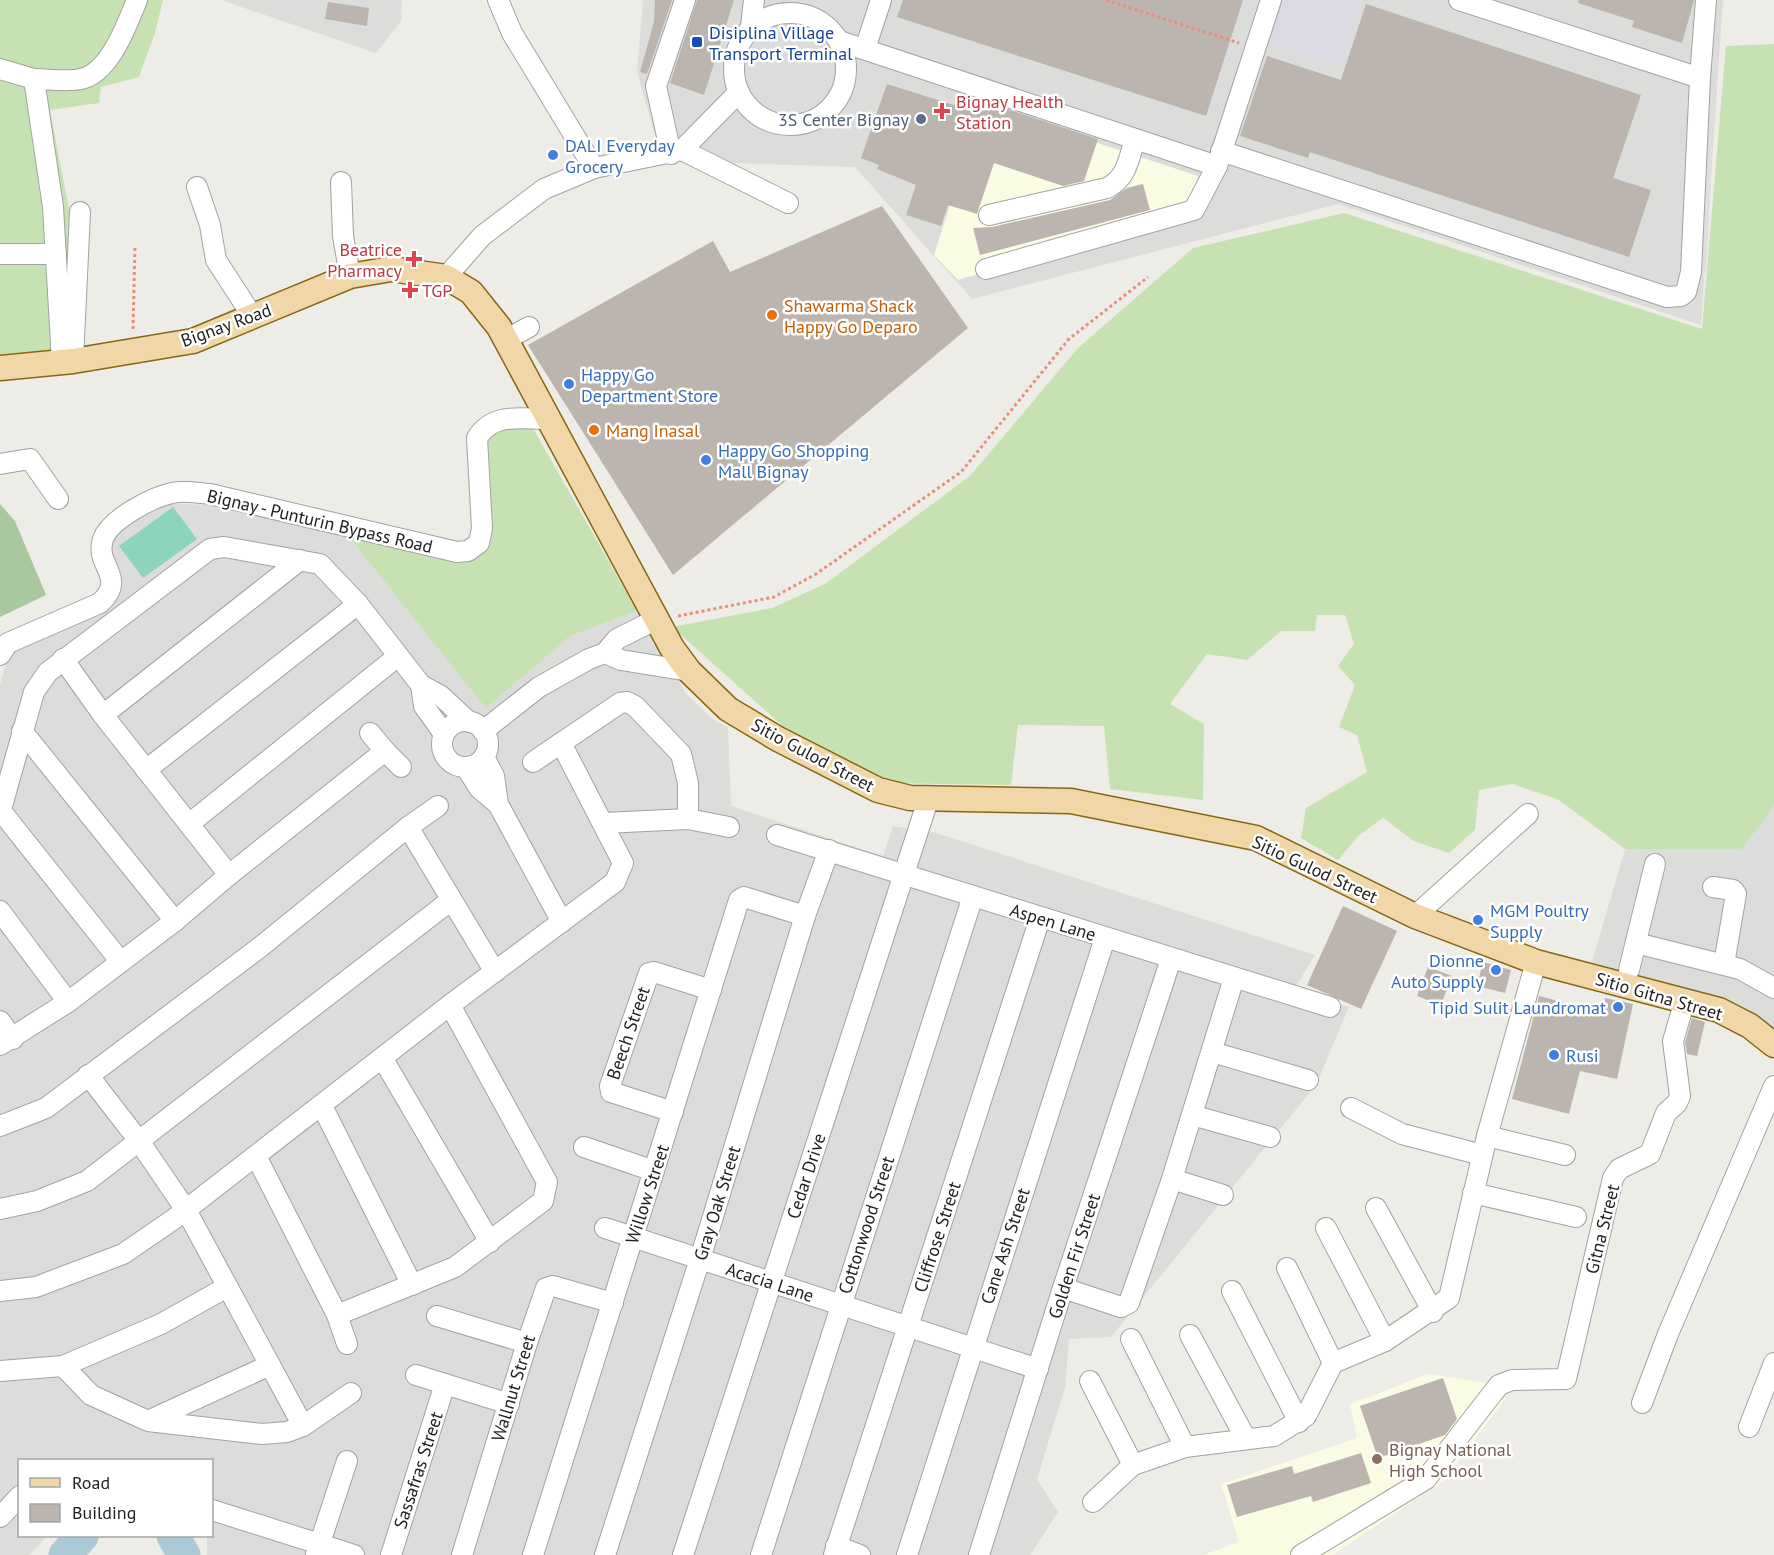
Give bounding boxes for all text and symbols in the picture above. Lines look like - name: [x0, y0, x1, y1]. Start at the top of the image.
- place label: Disiplina Village Transport Terminal: [709, 21, 853, 65]
- marker: Disiplina Village Transport Terminal: [690, 35, 704, 49]
- place label: Bignay Health Station: [956, 90, 1064, 134]
- marker: Bignay Health Station: [933, 102, 951, 120]
- place label: 3S Center Bignay: [778, 108, 910, 131]
- marker: 3S Center Bignay: [914, 112, 928, 126]
- place label: DALI Everyday Grocery: [565, 134, 676, 178]
- marker: DALI Everyday Grocery: [546, 148, 560, 162]
- place label: Beatrice Pharmacy: [327, 238, 403, 282]
- marker: Beatrice Pharmacy: [407, 252, 421, 266]
- place label: TGP: [422, 279, 452, 302]
- marker: TGP: [403, 283, 417, 297]
- place label: Shawarma Shack Happy Go Deparo: [784, 294, 918, 338]
- street label: Bignay Road: [178, 298, 274, 352]
- marker: Shawarma Shack Happy Go Deparo: [765, 308, 779, 322]
- place label: Happy Go Department Store: [581, 363, 718, 407]
- marker: Happy Go Department Store: [562, 377, 576, 391]
- place label: Mang Inasal: [606, 419, 700, 442]
- marker: Mang Inasal: [587, 423, 601, 437]
- place label: Happy Go Shopping Mall Bignay: [718, 439, 869, 483]
- marker: Happy Go Shopping Mall Bignay: [699, 453, 713, 467]
- street label: Bignay - Punturin Bypass Road: [205, 484, 435, 558]
- street label: Sitio Gulod Street: [748, 713, 878, 797]
- street label: Sitio Gulod Street: [1249, 830, 1381, 908]
- street label: Aspen Lane: [1007, 898, 1099, 946]
- place label: MGM Poultry Supply: [1490, 899, 1590, 943]
- marker: MGM Poultry Supply: [1471, 913, 1485, 927]
- place label: Dionne Auto Supply: [1391, 949, 1485, 993]
- marker: Dionne Auto Supply: [1489, 963, 1503, 977]
- street label: Sitio Gitna Street: [1593, 967, 1725, 1025]
- street label: Beech Street: [601, 983, 655, 1083]
- place label: Tipid Sulit Laundromat: [1429, 996, 1606, 1019]
- marker: Tipid Sulit Laundromat: [1611, 1000, 1625, 1014]
- place label: Rusi: [1566, 1044, 1599, 1067]
- marker: Rusi: [1547, 1048, 1561, 1062]
- street label: Cedar Drive: [781, 1130, 831, 1222]
- street label: Willow Street: [620, 1141, 674, 1247]
- street label: Gray Oak Street: [689, 1143, 745, 1263]
- street label: Cottonwood Street: [833, 1153, 899, 1297]
- street label: Cliffrose Street: [908, 1179, 966, 1295]
- street label: Gitna Street: [1580, 1182, 1624, 1276]
- street label: Cane Ash Street: [975, 1185, 1035, 1307]
- street label: Golden Fir Street: [1043, 1190, 1105, 1322]
- street label: Acacia Lane: [723, 1257, 817, 1307]
- street label: Wallnut Street: [486, 1332, 540, 1444]
- street label: Sassafras Street: [388, 1409, 448, 1531]
- place label: Bignay National High School: [1389, 1438, 1512, 1482]
- marker: Bignay National High School: [1370, 1452, 1384, 1466]
- legend: [18, 1459, 213, 1537]
- text: Road: [72, 1471, 110, 1494]
- text: Building: [72, 1501, 136, 1524]

